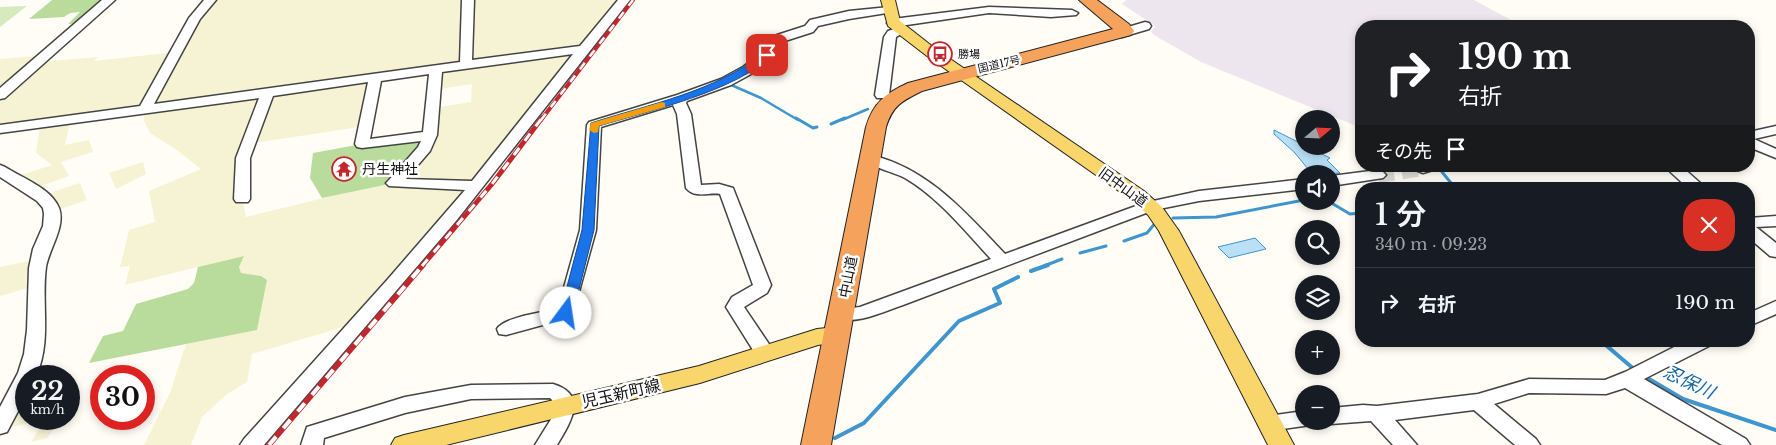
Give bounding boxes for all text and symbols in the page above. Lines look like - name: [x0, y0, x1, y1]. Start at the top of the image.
- pin: [746, 34, 788, 76]
- text: 190 m: [1458, 35, 1571, 78]
- icon: right: [1375, 40, 1440, 105]
- icon: arrive: [753, 41, 781, 69]
- bus stop icon: 勝場: [927, 41, 953, 67]
- place label: 勝場: [958, 47, 980, 61]
- street label: 国道17号: [976, 52, 1022, 76]
- text: 右折: [1458, 83, 1502, 110]
- north arrow: [1295, 110, 1340, 155]
- map controls: [1295, 110, 1340, 430]
- icon: arrive: [1442, 135, 1470, 163]
- text: その先: [1375, 140, 1432, 163]
- temple icon: 丹生神社: [331, 156, 357, 182]
- place label: 丹生神社: [362, 160, 418, 178]
- street label: 旧中山道: [1095, 163, 1151, 211]
- button: sound: [1295, 165, 1340, 210]
- text: 1 分: [1375, 196, 1426, 233]
- button: close: [1683, 199, 1735, 251]
- button: search: [1295, 220, 1340, 265]
- text: 340 m · 09:23: [1375, 234, 1487, 254]
- street label: 中山道: [835, 255, 861, 299]
- button: layers: [1295, 275, 1340, 320]
- position arrow: [539, 286, 591, 338]
- icon: right: [1375, 289, 1403, 317]
- text: 190 m: [1675, 291, 1735, 314]
- text: 右折: [1418, 293, 1456, 316]
- button: +: [1295, 330, 1340, 375]
- water label: 忍保川: [1660, 361, 1720, 404]
- speed limit sign: 30: [90, 365, 155, 430]
- street label: 児玉新町線: [580, 374, 662, 412]
- text: 22: [31, 376, 64, 407]
- button: −: [1295, 385, 1340, 430]
- text: km/h: [30, 402, 65, 417]

